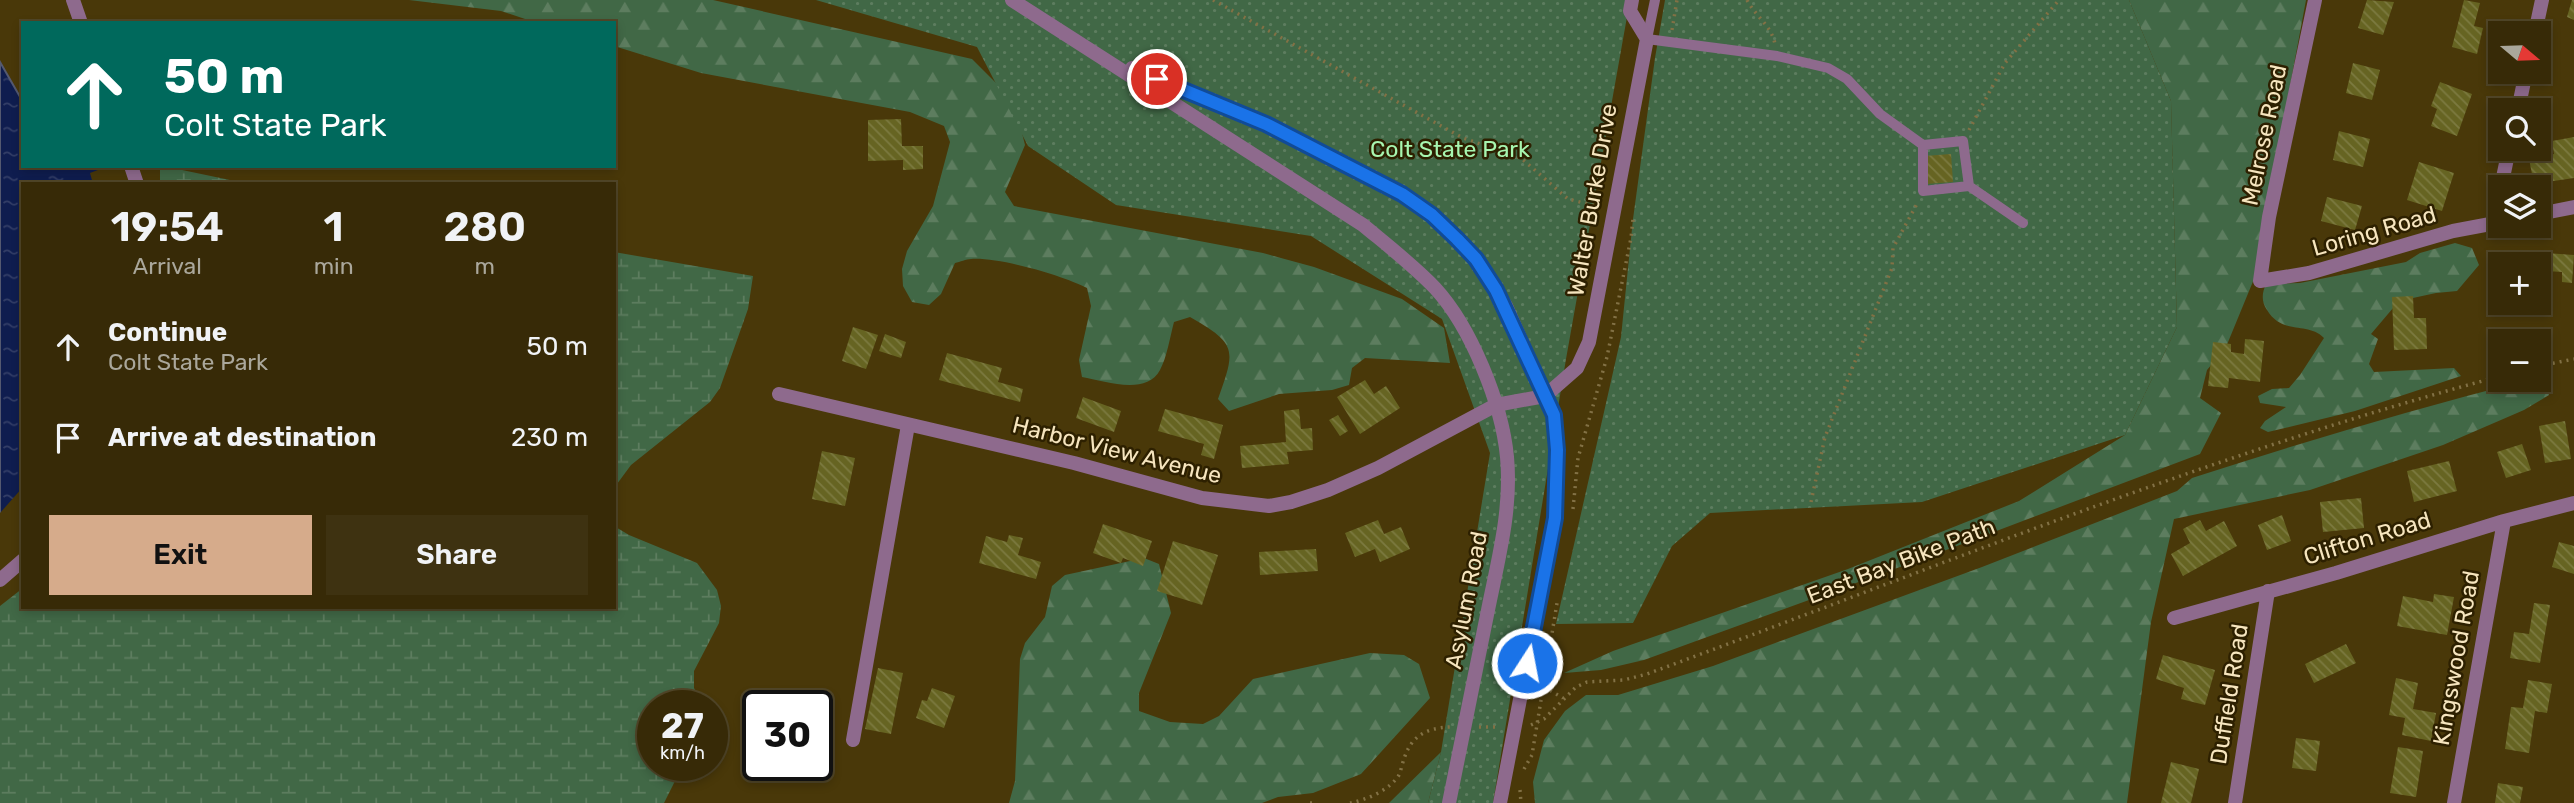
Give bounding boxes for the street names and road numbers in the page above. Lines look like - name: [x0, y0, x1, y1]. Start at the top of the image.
- street label: Melrose Road: [2235, 62, 2293, 208]
- street label: Walter Burke Drive: [1561, 102, 1623, 298]
- street label: Loring Road: [2309, 200, 2439, 262]
- street label: Harbor View Avenue: [1009, 410, 1225, 490]
- street label: Clifton Road: [2300, 505, 2434, 571]
- street label: East Bay Bike Path: [1803, 512, 1999, 610]
- street label: Asylum Road: [1439, 529, 1493, 671]
- street label: Kingswood Road: [2427, 568, 2485, 748]
- street label: Duffield Road: [2204, 622, 2254, 766]

